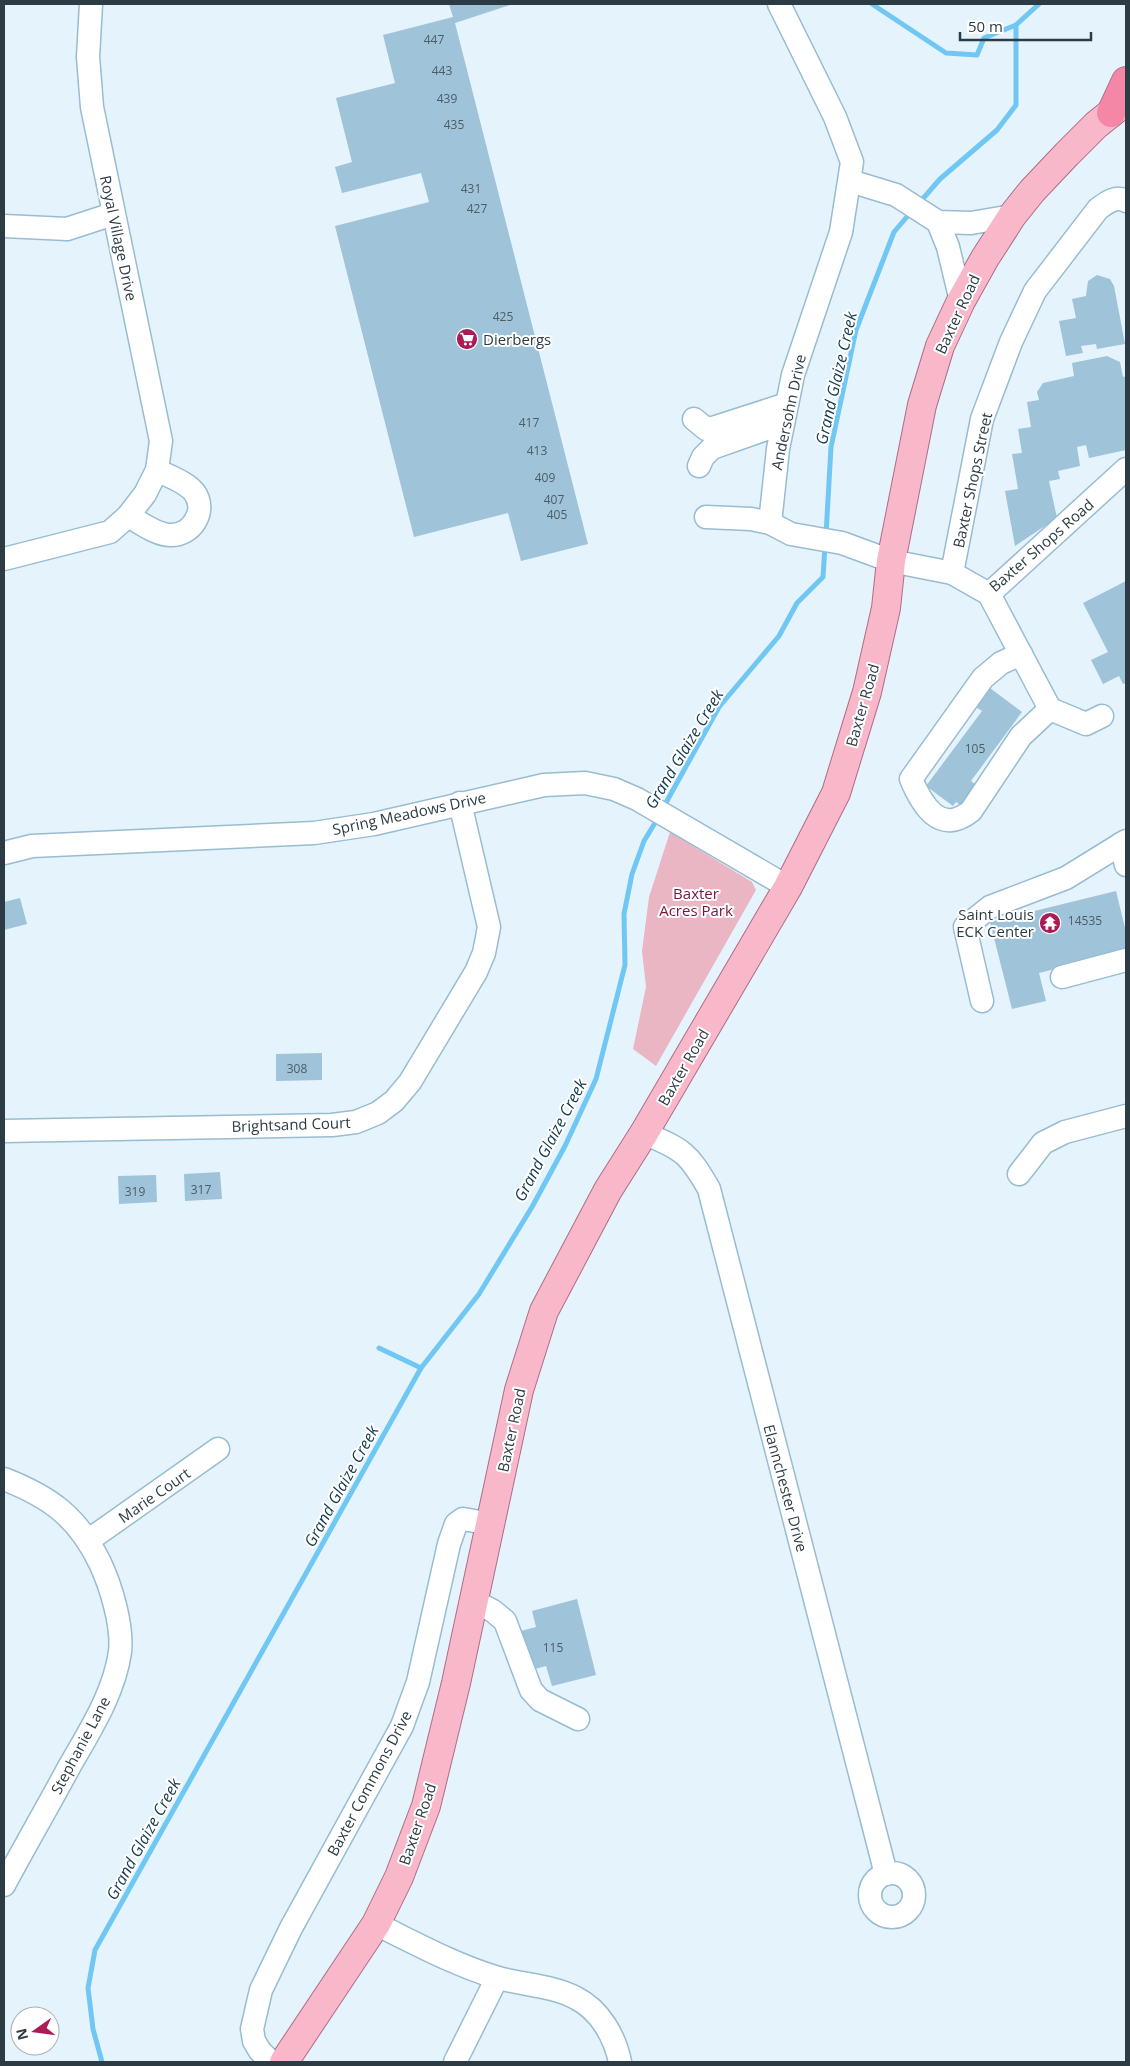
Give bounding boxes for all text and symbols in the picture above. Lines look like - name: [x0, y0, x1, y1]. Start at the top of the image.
- scale bar: [960, 10, 1091, 42]
- text: 50 m: [968, 16, 1003, 36]
- house number: 447: [424, 31, 444, 48]
- house number: 443: [432, 62, 452, 79]
- house number: 439: [437, 90, 457, 107]
- house number: 435: [444, 116, 464, 133]
- street label: Royal Village Drive: [96, 173, 142, 303]
- house number: 431: [461, 180, 481, 197]
- house number: 427: [467, 200, 487, 217]
- street label: Baxter Road: [930, 271, 984, 357]
- house number: 425: [493, 308, 513, 325]
- water label: Grand Glaize Creek: [810, 308, 862, 447]
- supermarket icon: Dierbergs: [455, 327, 479, 351]
- place label: Dierbergs: [483, 329, 551, 349]
- street label: Andersohn Drive: [766, 352, 810, 472]
- street label: Baxter Shops Street: [948, 410, 996, 550]
- house number: 417: [519, 414, 539, 431]
- house number: 413: [527, 442, 547, 459]
- house number: 409: [535, 469, 555, 486]
- house number: 407: [544, 491, 564, 508]
- street label: Baxter Shops Road: [985, 494, 1097, 596]
- house number: 405: [547, 506, 567, 523]
- street label: Baxter Road: [841, 661, 883, 749]
- water label: Grand Glaize Creek: [640, 684, 729, 813]
- house number: 105: [965, 740, 985, 757]
- street label: Spring Meadows Drive: [330, 787, 488, 839]
- park label: Baxter Acres Park: [659, 883, 733, 920]
- place label: Saint Louis ECK Center: [956, 904, 1034, 941]
- temple icon: Saint Louis ECK Center: [1038, 911, 1062, 935]
- house number: 14535: [1068, 912, 1102, 929]
- street label: Baxter Road: [653, 1025, 713, 1109]
- house number: 308: [287, 1060, 307, 1077]
- water label: Grand Glaize Creek: [508, 1074, 592, 1205]
- street label: Brightsand Court: [231, 1112, 351, 1136]
- house number: 317: [191, 1181, 211, 1198]
- house number: 319: [125, 1183, 145, 1200]
- street label: Baxter Road: [492, 1386, 530, 1474]
- water label: Grand Glaize Creek: [299, 1420, 384, 1551]
- street label: Elannchester Drive: [759, 1422, 813, 1554]
- street label: Marie Court: [114, 1463, 194, 1527]
- house number: 115: [543, 1639, 563, 1656]
- street label: Stephanie Lane: [46, 1693, 114, 1797]
- street label: Baxter Commons Drive: [322, 1707, 416, 1859]
- water label: Grand Glaize Creek: [101, 1773, 186, 1904]
- street label: Baxter Road: [394, 1780, 440, 1868]
- north arrow: [10, 2006, 60, 2056]
- text: N: [11, 2026, 32, 2042]

